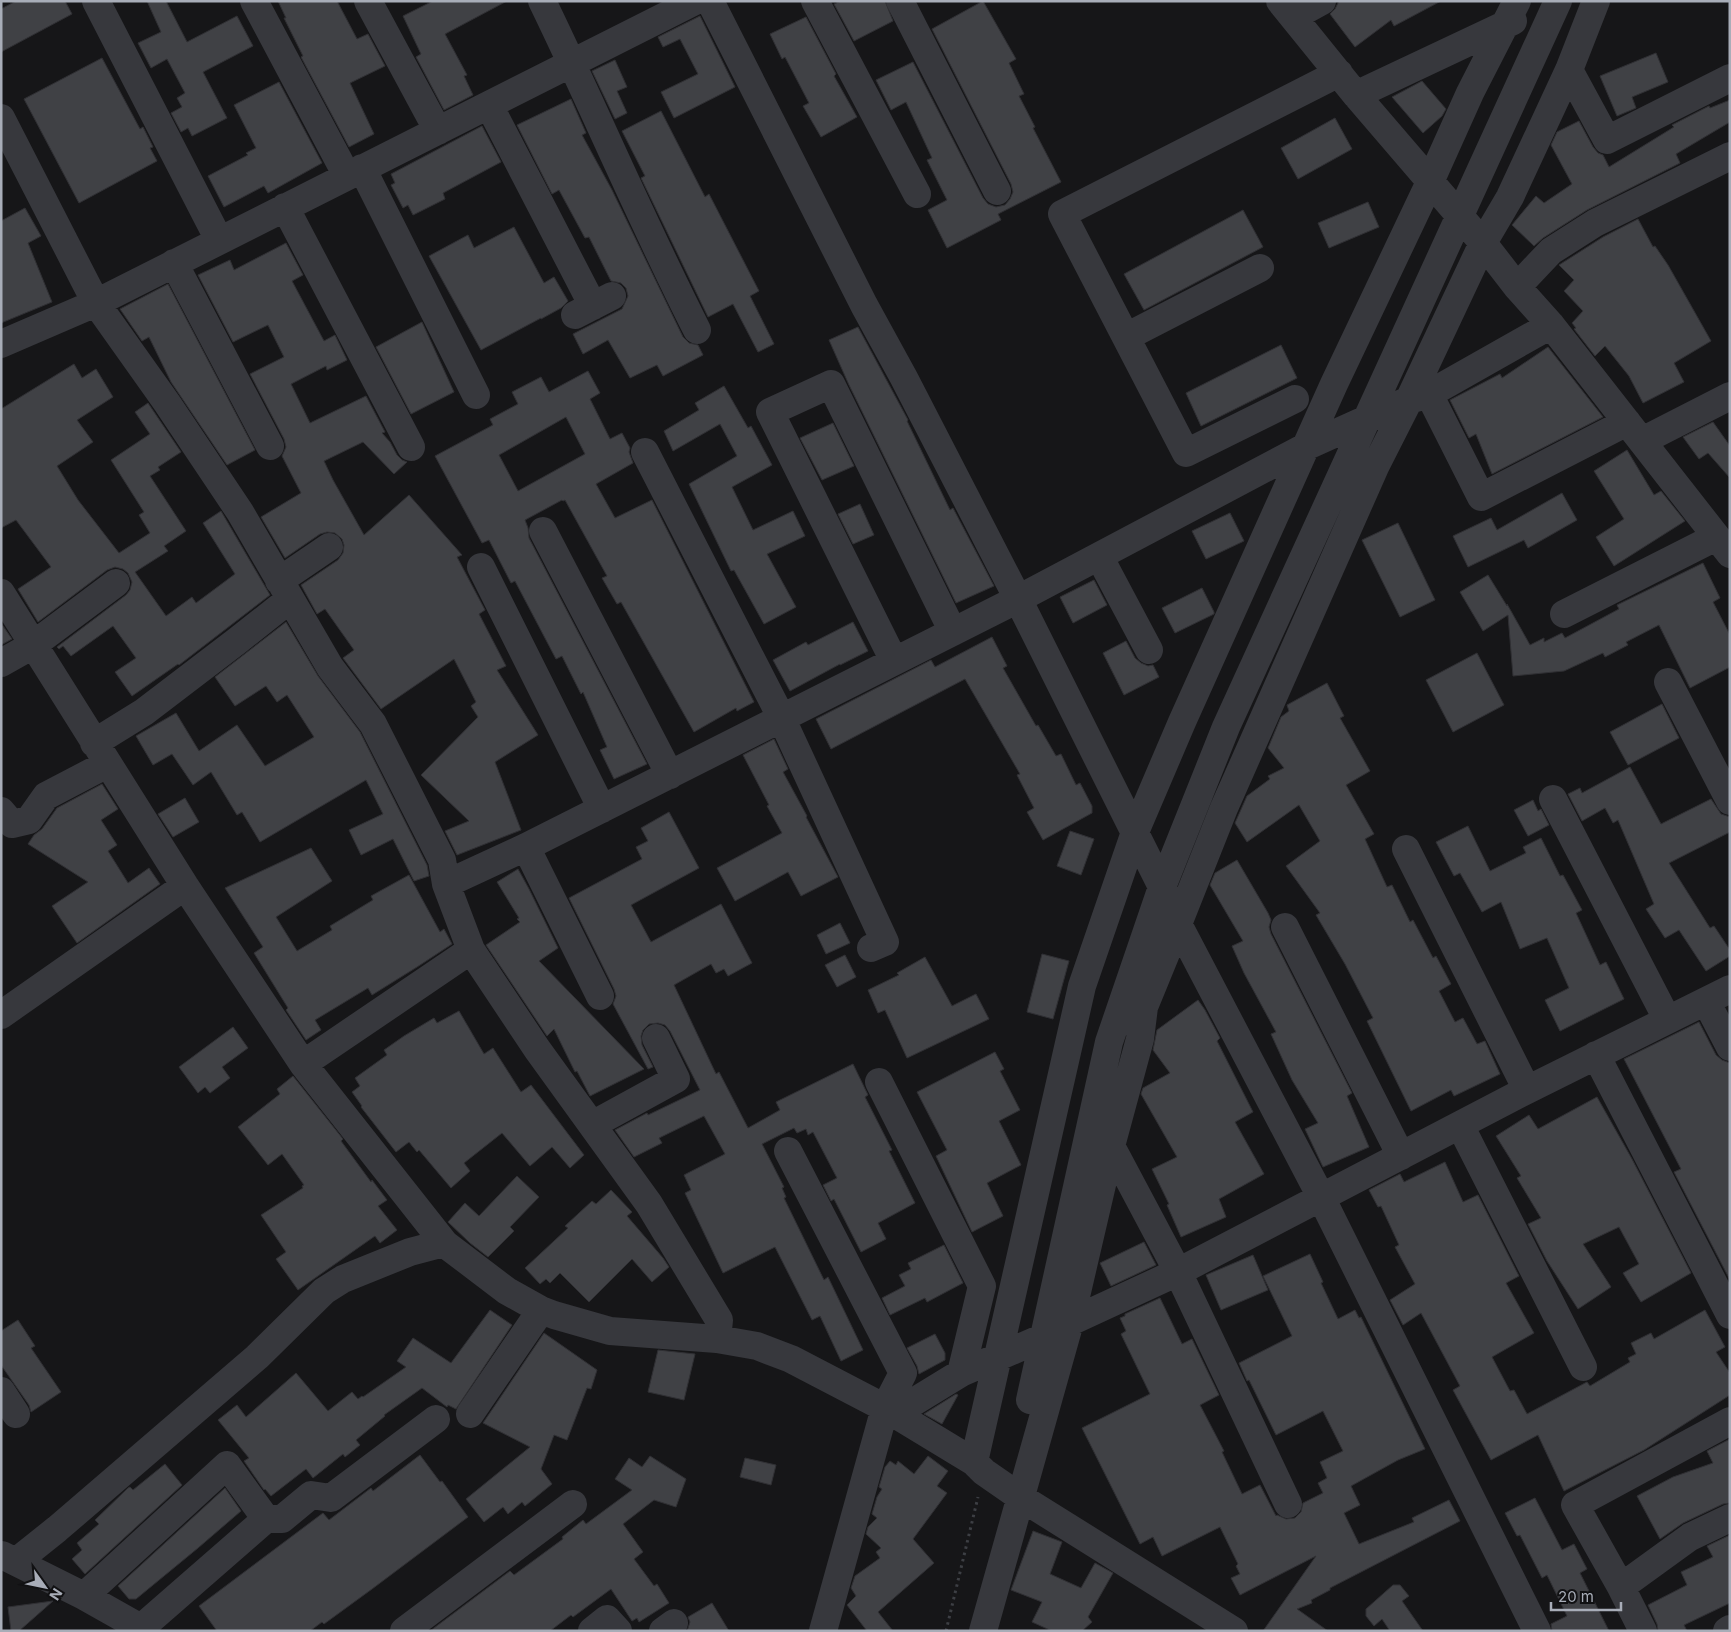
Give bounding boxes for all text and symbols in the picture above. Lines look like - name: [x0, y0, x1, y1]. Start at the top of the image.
- north arrow: [20, 1562, 70, 1612]
- scale bar: [1551, 1580, 1621, 1612]
- text: N: [46, 1585, 66, 1603]
- text: 20 m: [1558, 1587, 1594, 1606]

